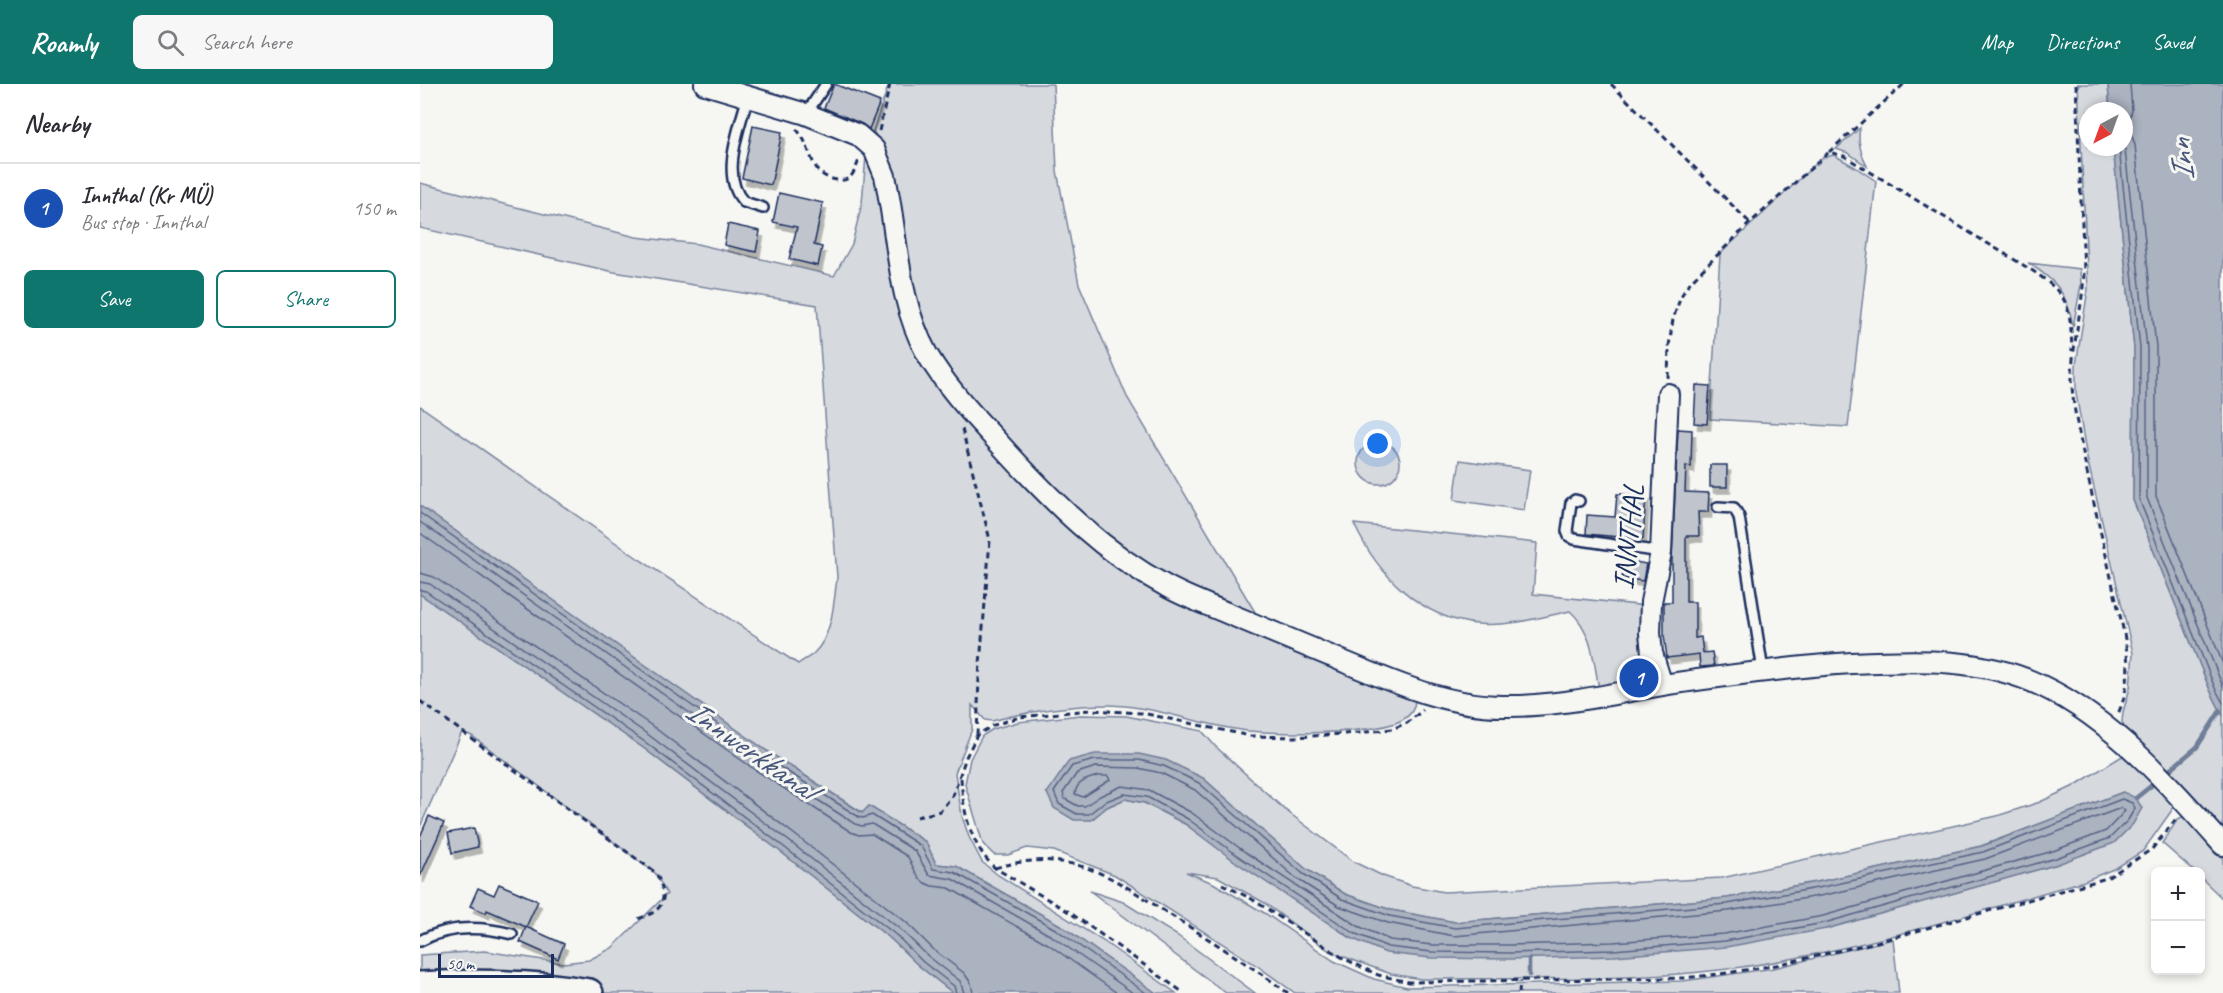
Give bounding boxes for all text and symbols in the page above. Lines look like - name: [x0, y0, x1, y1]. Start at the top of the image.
- search box: [133, 15, 553, 69]
- text: Roamly: [30, 25, 97, 60]
- icon: search: [154, 26, 187, 59]
- text: Search here: [202, 28, 292, 56]
- text: Map: [1981, 29, 2013, 55]
- text: Directions: [2046, 29, 2119, 55]
- text: Saved: [2152, 29, 2193, 55]
- north arrow: [2079, 102, 2133, 156]
- text: Nearby: [24, 107, 89, 140]
- water label: Inn: [2159, 135, 2204, 183]
- text: Innthal (Kr MÜ): [81, 182, 212, 210]
- text: 1: [39, 196, 48, 221]
- text: 150 m: [353, 196, 396, 221]
- text: Bus stop · Innthal: [81, 210, 206, 235]
- button: Save: [24, 270, 204, 328]
- button: Share: [216, 270, 396, 328]
- your location: [1363, 429, 1392, 458]
- street label: INNTHAL: [1604, 482, 1652, 592]
- pin: 1: [1620, 656, 1658, 700]
- water label: Innwerkkanal: [678, 690, 832, 815]
- map controls: [2151, 867, 2205, 975]
- button: +: [2151, 867, 2205, 921]
- button: −: [2151, 921, 2205, 975]
- scale bar: [438, 951, 554, 978]
- text: 50 m: [447, 954, 474, 974]

